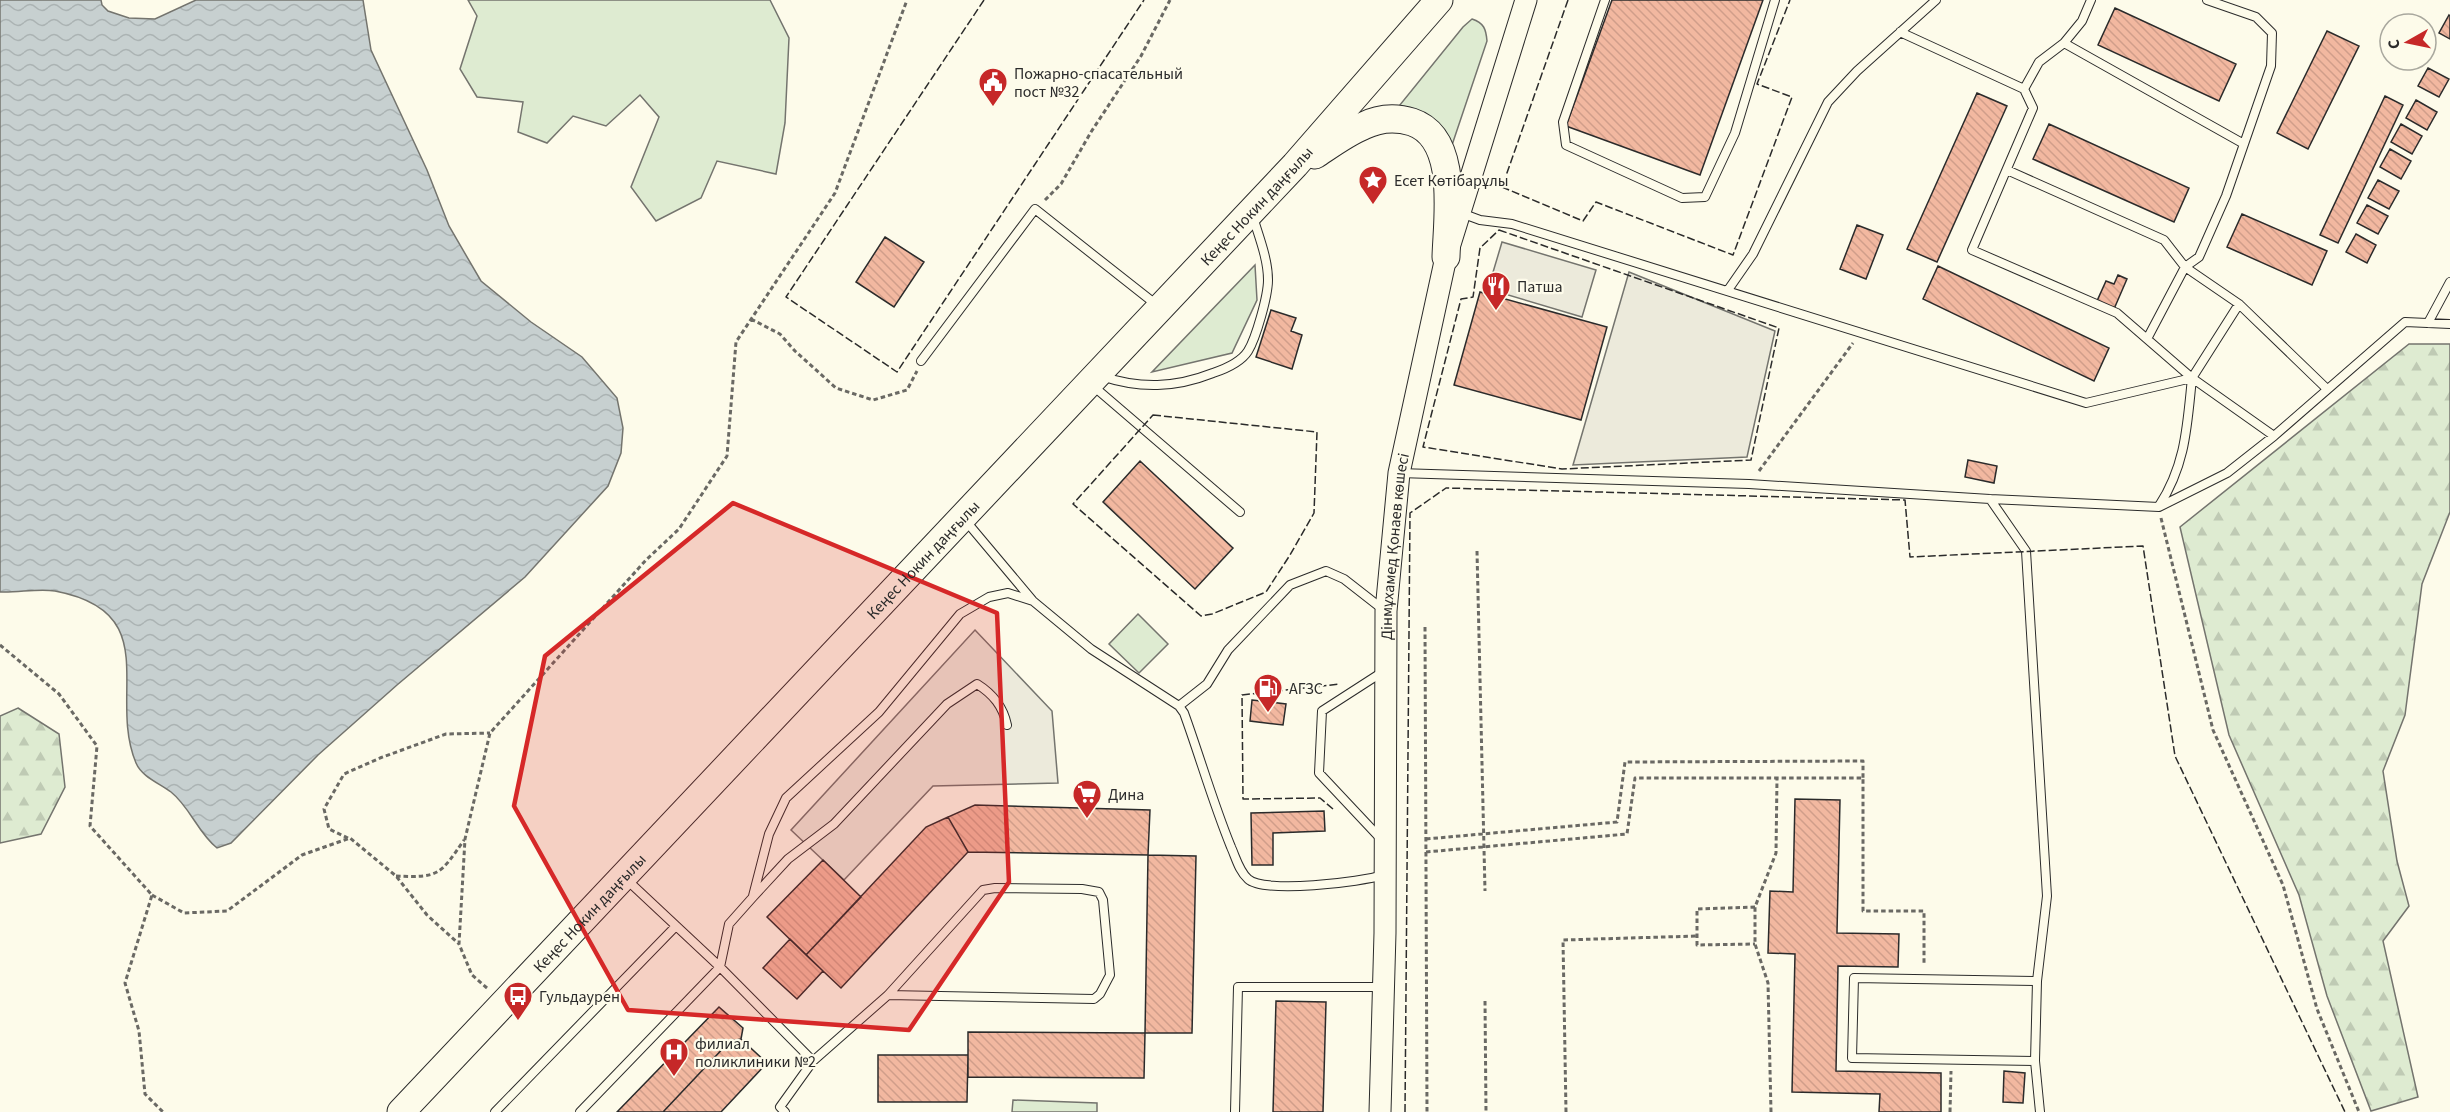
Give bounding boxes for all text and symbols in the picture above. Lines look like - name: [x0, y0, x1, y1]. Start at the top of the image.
- north arrow: [2378, 12, 2438, 72]
- text: С: [2383, 38, 2406, 51]
- place label: Пожарно-спасательный пост №32: [1014, 63, 1183, 103]
- public building icon: Пожарно-спасательный пост №32: [977, 66, 1009, 108]
- street label: Кеңес Нокин даңғылы: [1196, 142, 1318, 271]
- place icon: Есет Көтібарұлы: [1357, 164, 1389, 206]
- place label: Есет Көтібарұлы: [1394, 170, 1509, 192]
- restaurant icon: Патша: [1480, 270, 1512, 312]
- place label: Патша: [1517, 276, 1563, 298]
- street label: Дінмұхамед Қонаев көшесі: [1376, 451, 1415, 640]
- street label: Кеңес Нокин даңғылы: [862, 496, 985, 624]
- fuel station icon: АГЗС: [1252, 672, 1284, 714]
- place label: АГЗС: [1289, 678, 1323, 700]
- supermarket icon: Дина: [1071, 778, 1103, 820]
- place label: Дина: [1108, 784, 1144, 806]
- street label: Кеңес Нокин даңғылы: [528, 849, 651, 978]
- bus stop icon: Гульдаурен: [502, 980, 534, 1022]
- place label: Гульдаурен: [539, 986, 620, 1008]
- place label: филиал поликлиники №2: [695, 1033, 816, 1073]
- hospital icon: филиал поликлиники №2: [658, 1036, 690, 1078]

